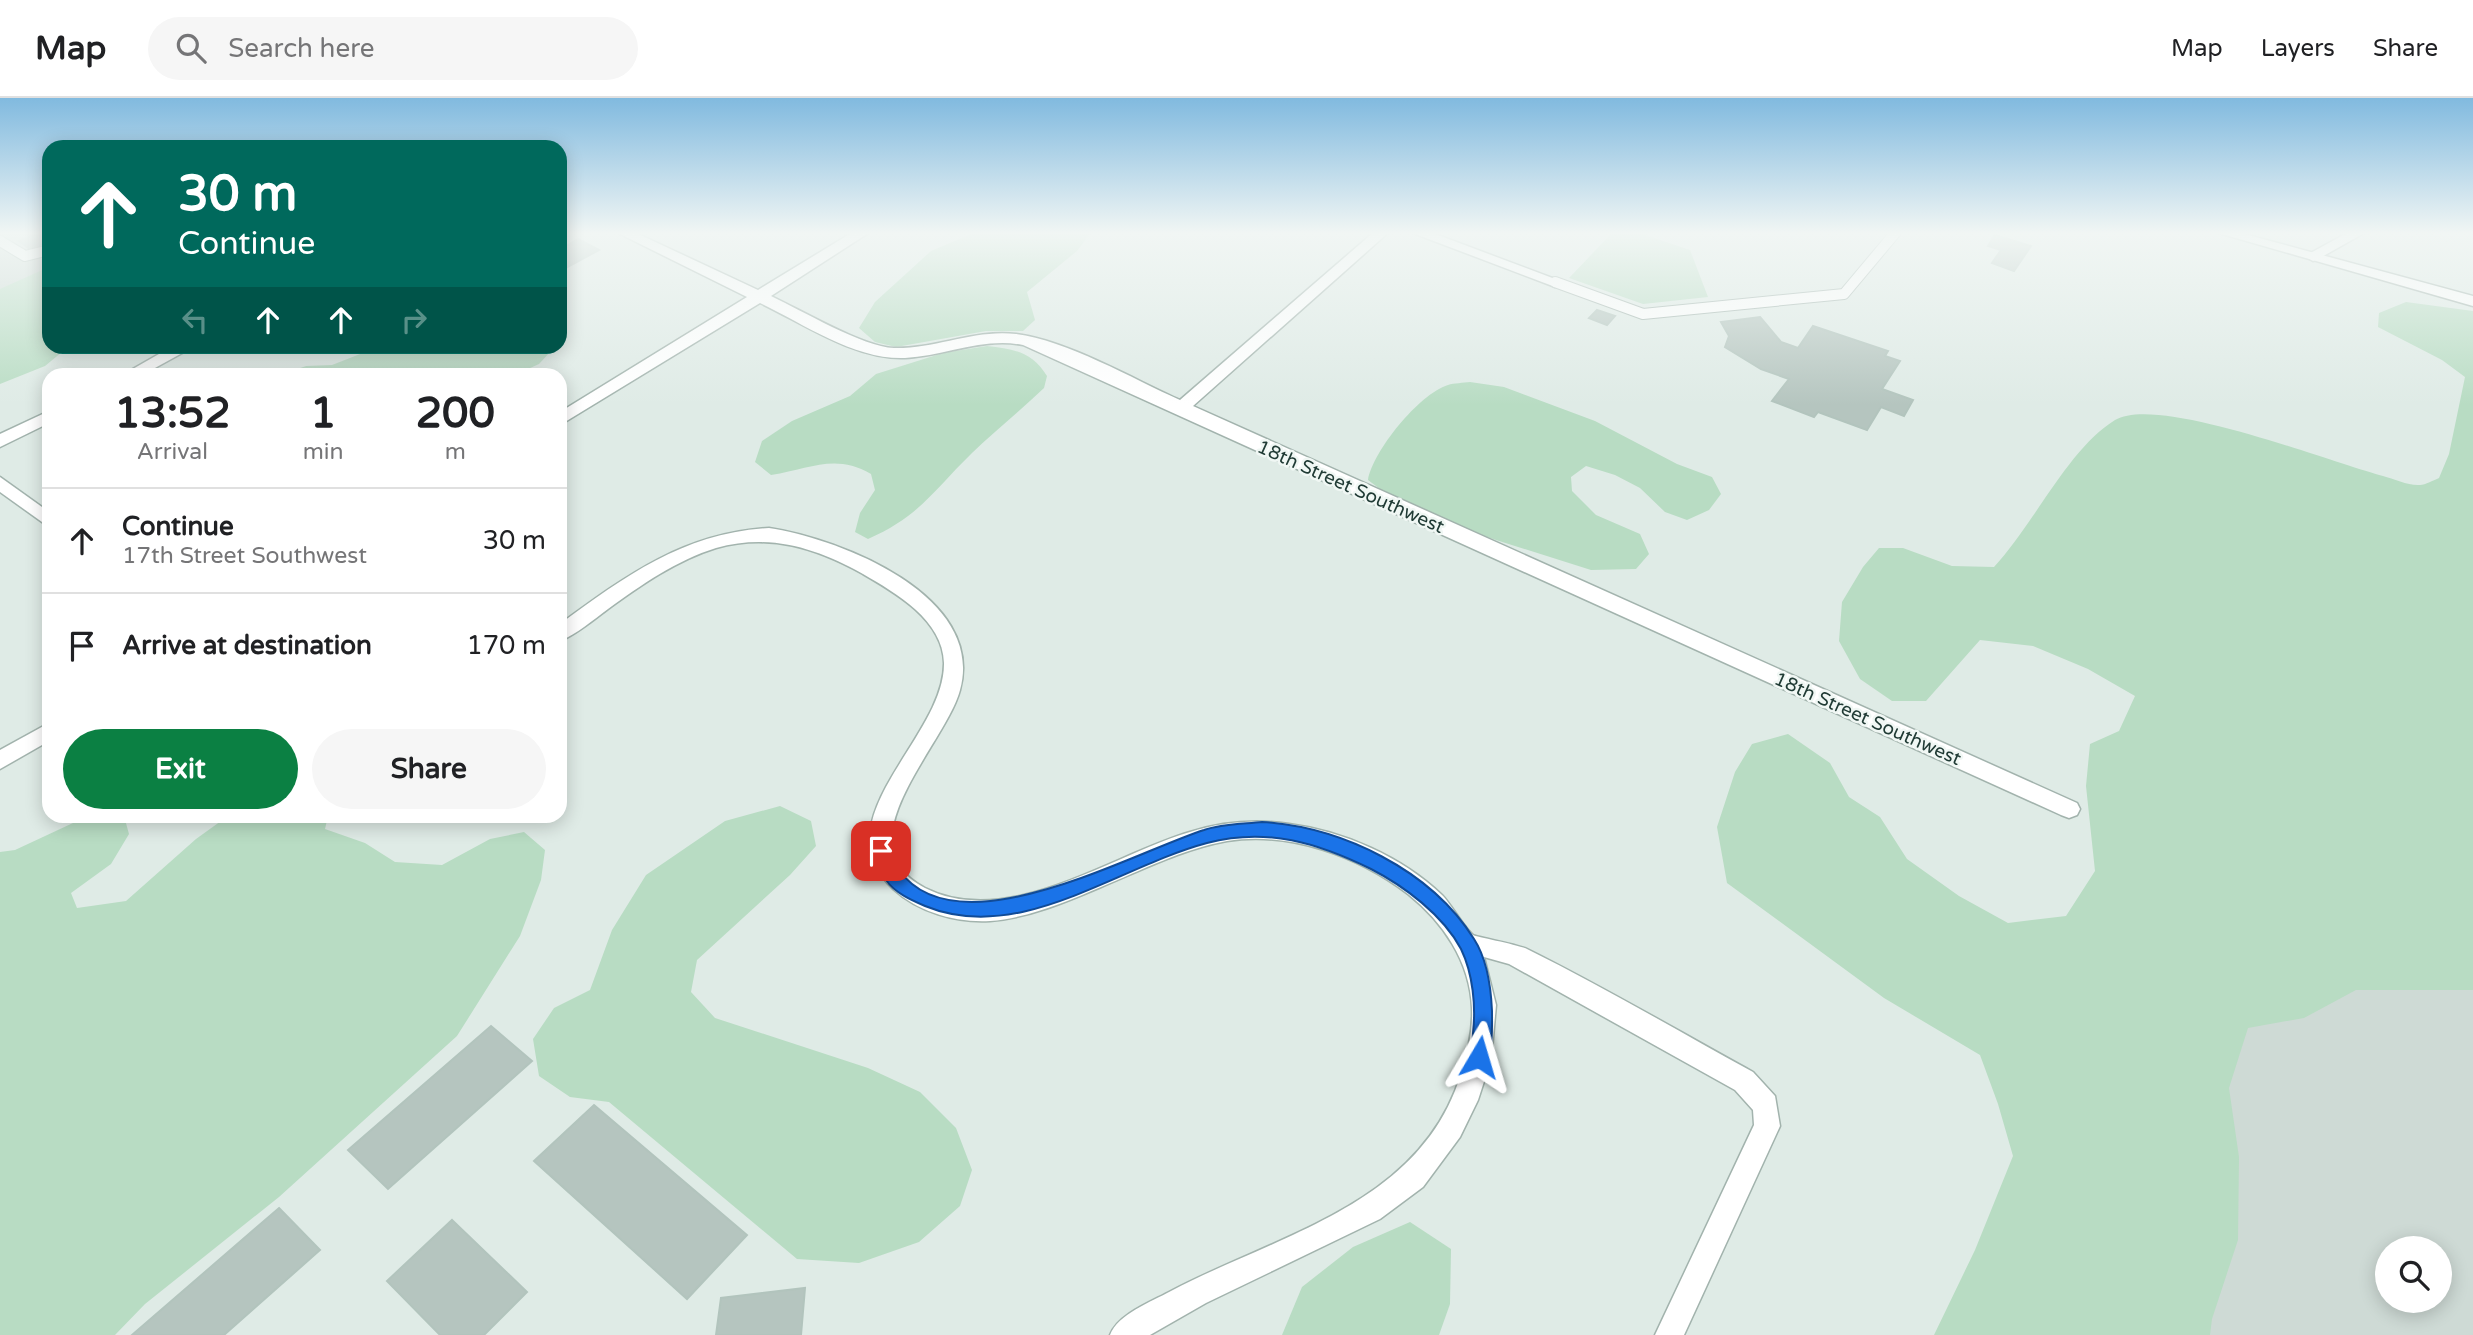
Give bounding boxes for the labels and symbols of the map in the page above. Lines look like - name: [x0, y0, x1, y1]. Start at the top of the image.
- street label: 18th Street Southwest: [1254, 436, 1447, 538]
- street label: 18th Street Southwest: [1771, 668, 1964, 770]
- pin: [851, 821, 911, 881]
- position arrow: [1442, 1020, 1516, 1094]

